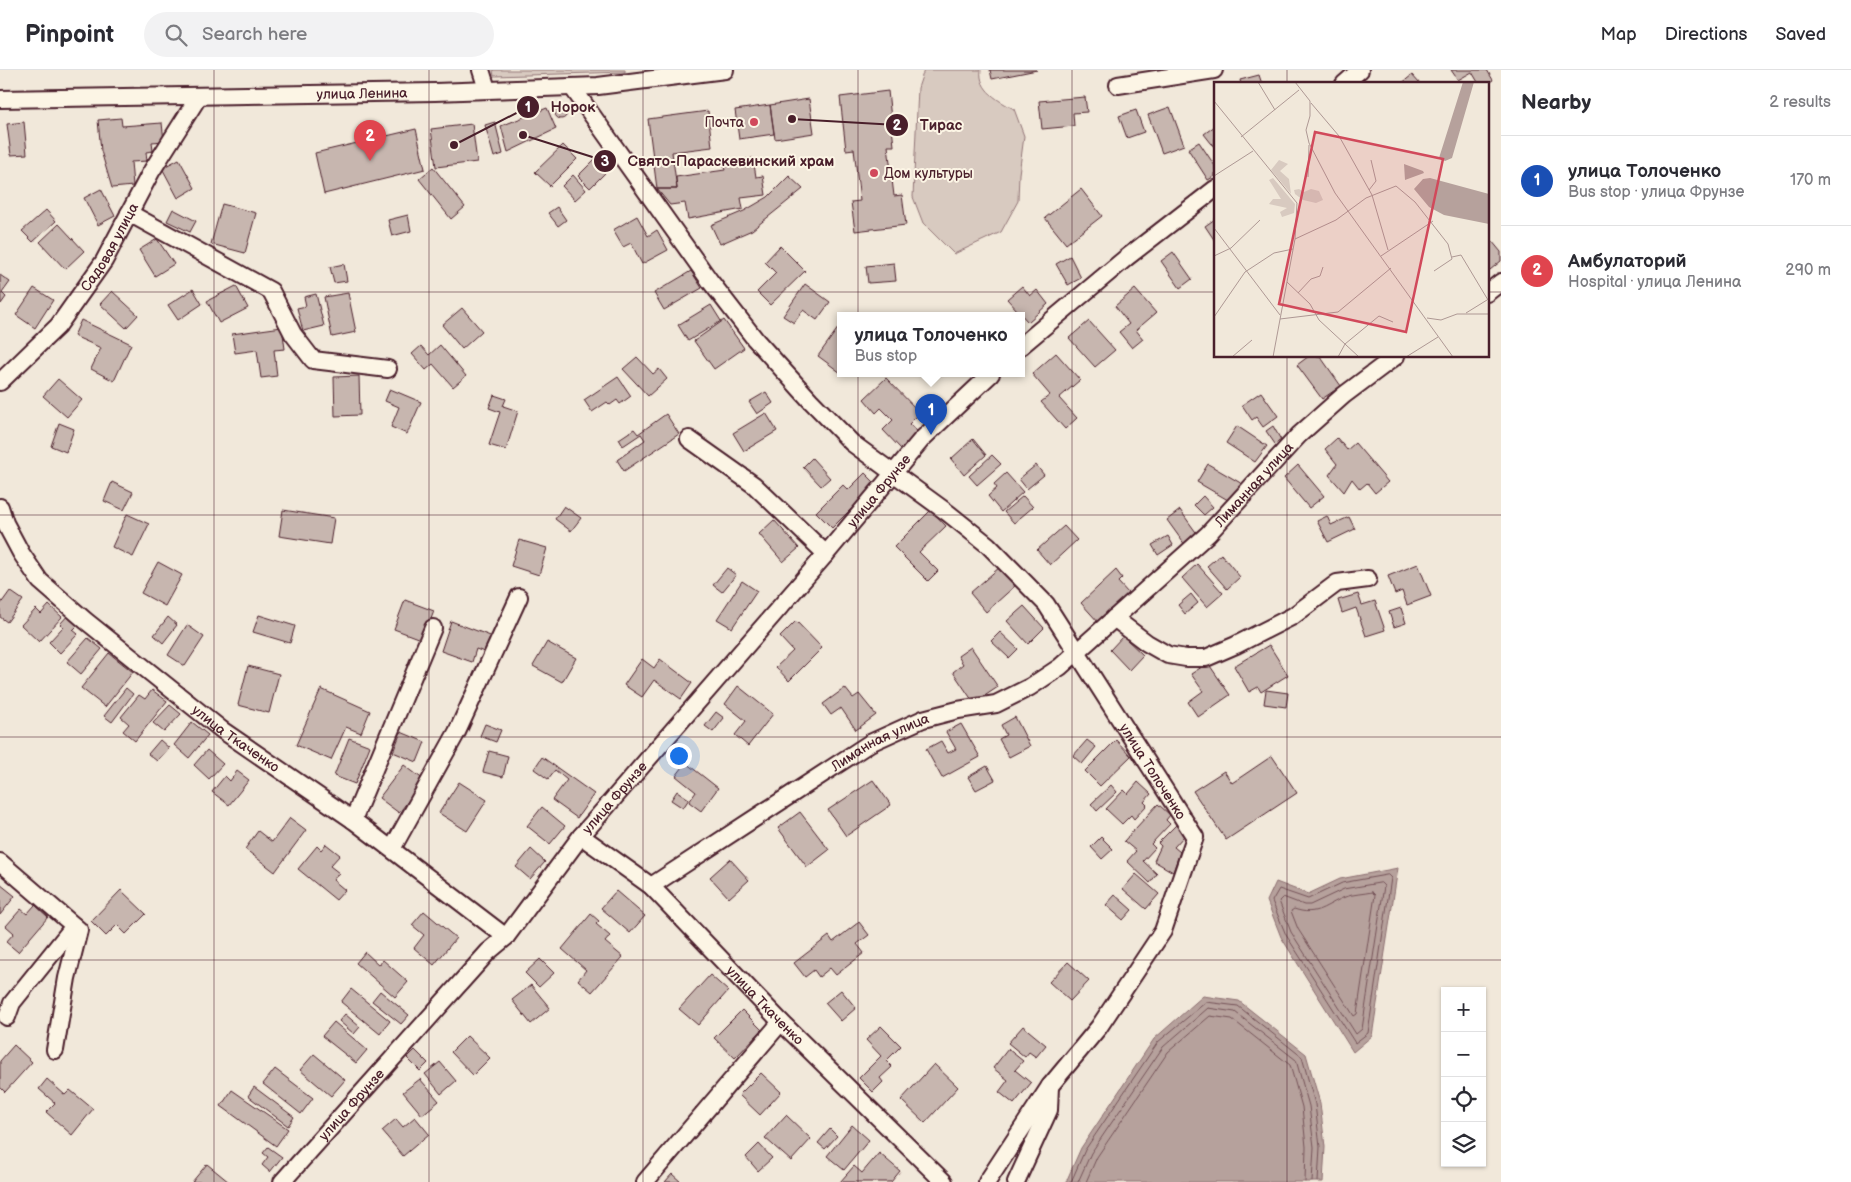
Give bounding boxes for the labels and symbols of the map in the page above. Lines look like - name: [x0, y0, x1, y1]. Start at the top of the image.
- inset map: [1214, 82, 1488, 358]
- street label: улица Ленина: [316, 84, 408, 102]
- callout: Норок: [515, 92, 605, 122]
- text: 1: [525, 98, 531, 117]
- text: Норок: [551, 98, 596, 117]
- callout: Тирас: [885, 110, 972, 140]
- place label: Почта: [704, 114, 745, 131]
- marker: Почта: [748, 116, 760, 128]
- text: 2: [893, 116, 902, 135]
- text: Тирас: [920, 116, 963, 135]
- pin: 2: [354, 120, 386, 161]
- callout: Свято-Параскевинский храм: [592, 146, 844, 176]
- text: 3: [601, 152, 610, 171]
- text: Свято-Параскевинский храм: [628, 152, 834, 171]
- place label: Дом культуры: [884, 165, 973, 182]
- marker: Дом культуры: [868, 167, 880, 179]
- street label: Садовая улица: [77, 199, 142, 294]
- pin: 1: [915, 394, 947, 435]
- street label: Лиманная улица: [1210, 438, 1297, 531]
- street label: улица Фрунзе: [843, 450, 914, 531]
- street label: улица Ткаченко: [189, 701, 283, 776]
- street label: Лиманная улица: [827, 709, 931, 775]
- street label: улица Толоченко: [1116, 720, 1190, 822]
- your location: [666, 743, 692, 769]
- street label: улица Фрунзе: [578, 758, 651, 837]
- street label: улица Ткаченко: [723, 962, 807, 1048]
- street label: улица Фрунзе: [315, 1065, 388, 1144]

